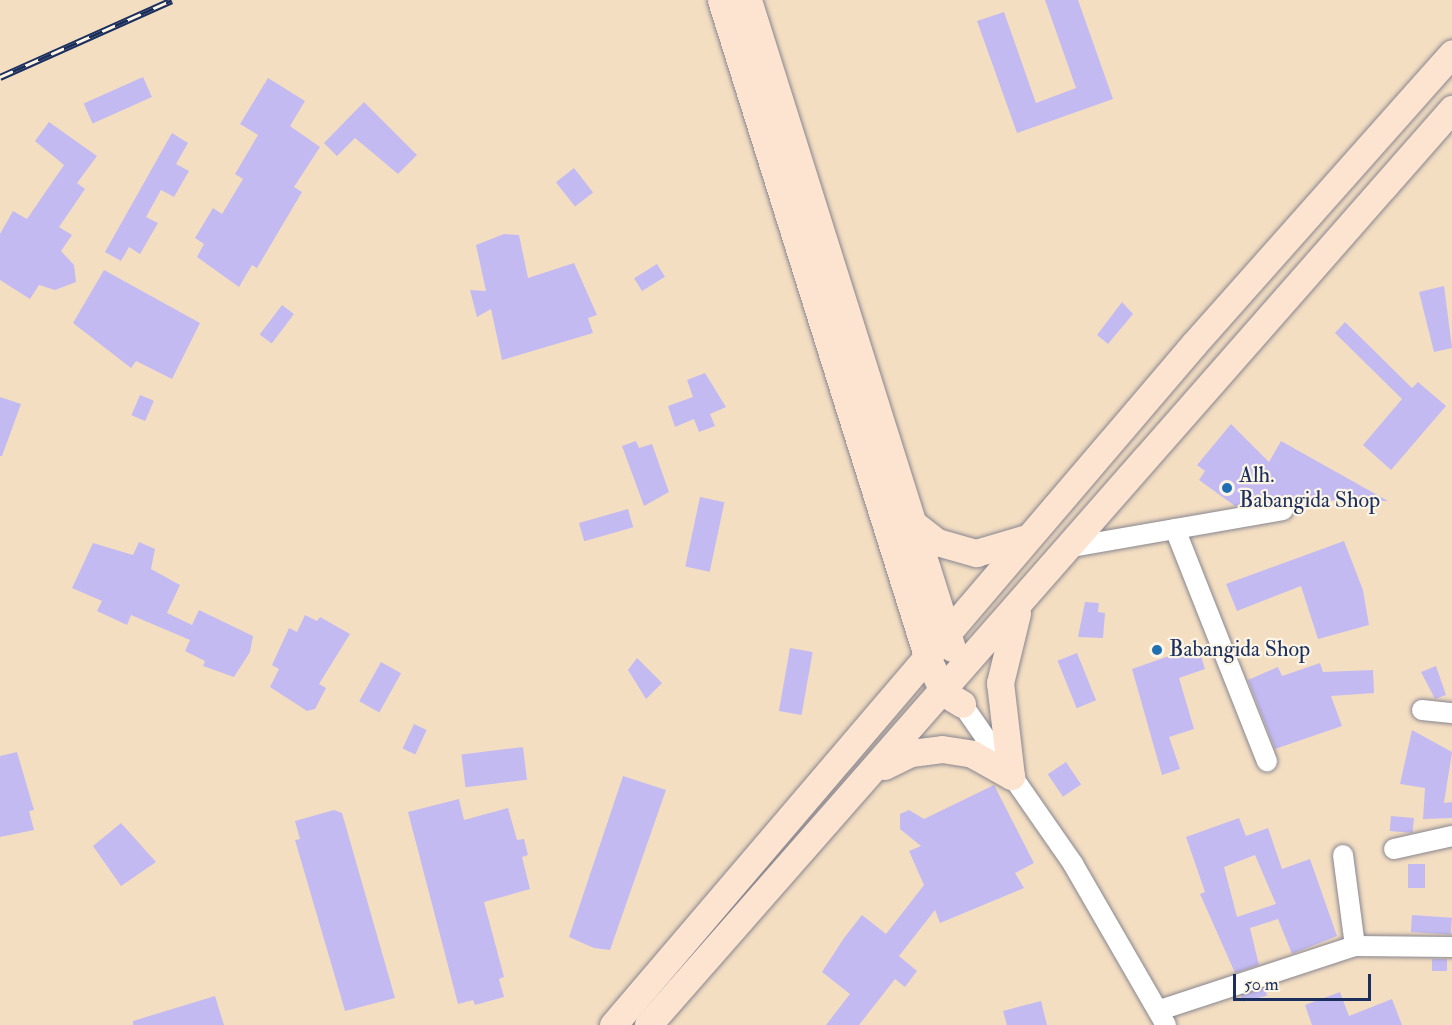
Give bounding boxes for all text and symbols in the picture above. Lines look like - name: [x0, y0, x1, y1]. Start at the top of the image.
- place label: Alh. Babangida Shop: [1239, 462, 1380, 514]
- marker: Alh. Babangida Shop: [1220, 481, 1234, 495]
- place label: Babangida Shop: [1169, 637, 1310, 663]
- marker: Babangida Shop: [1150, 643, 1164, 657]
- scale bar: [1236, 962, 1374, 1000]
- text: 50 m: [1244, 973, 1279, 996]

